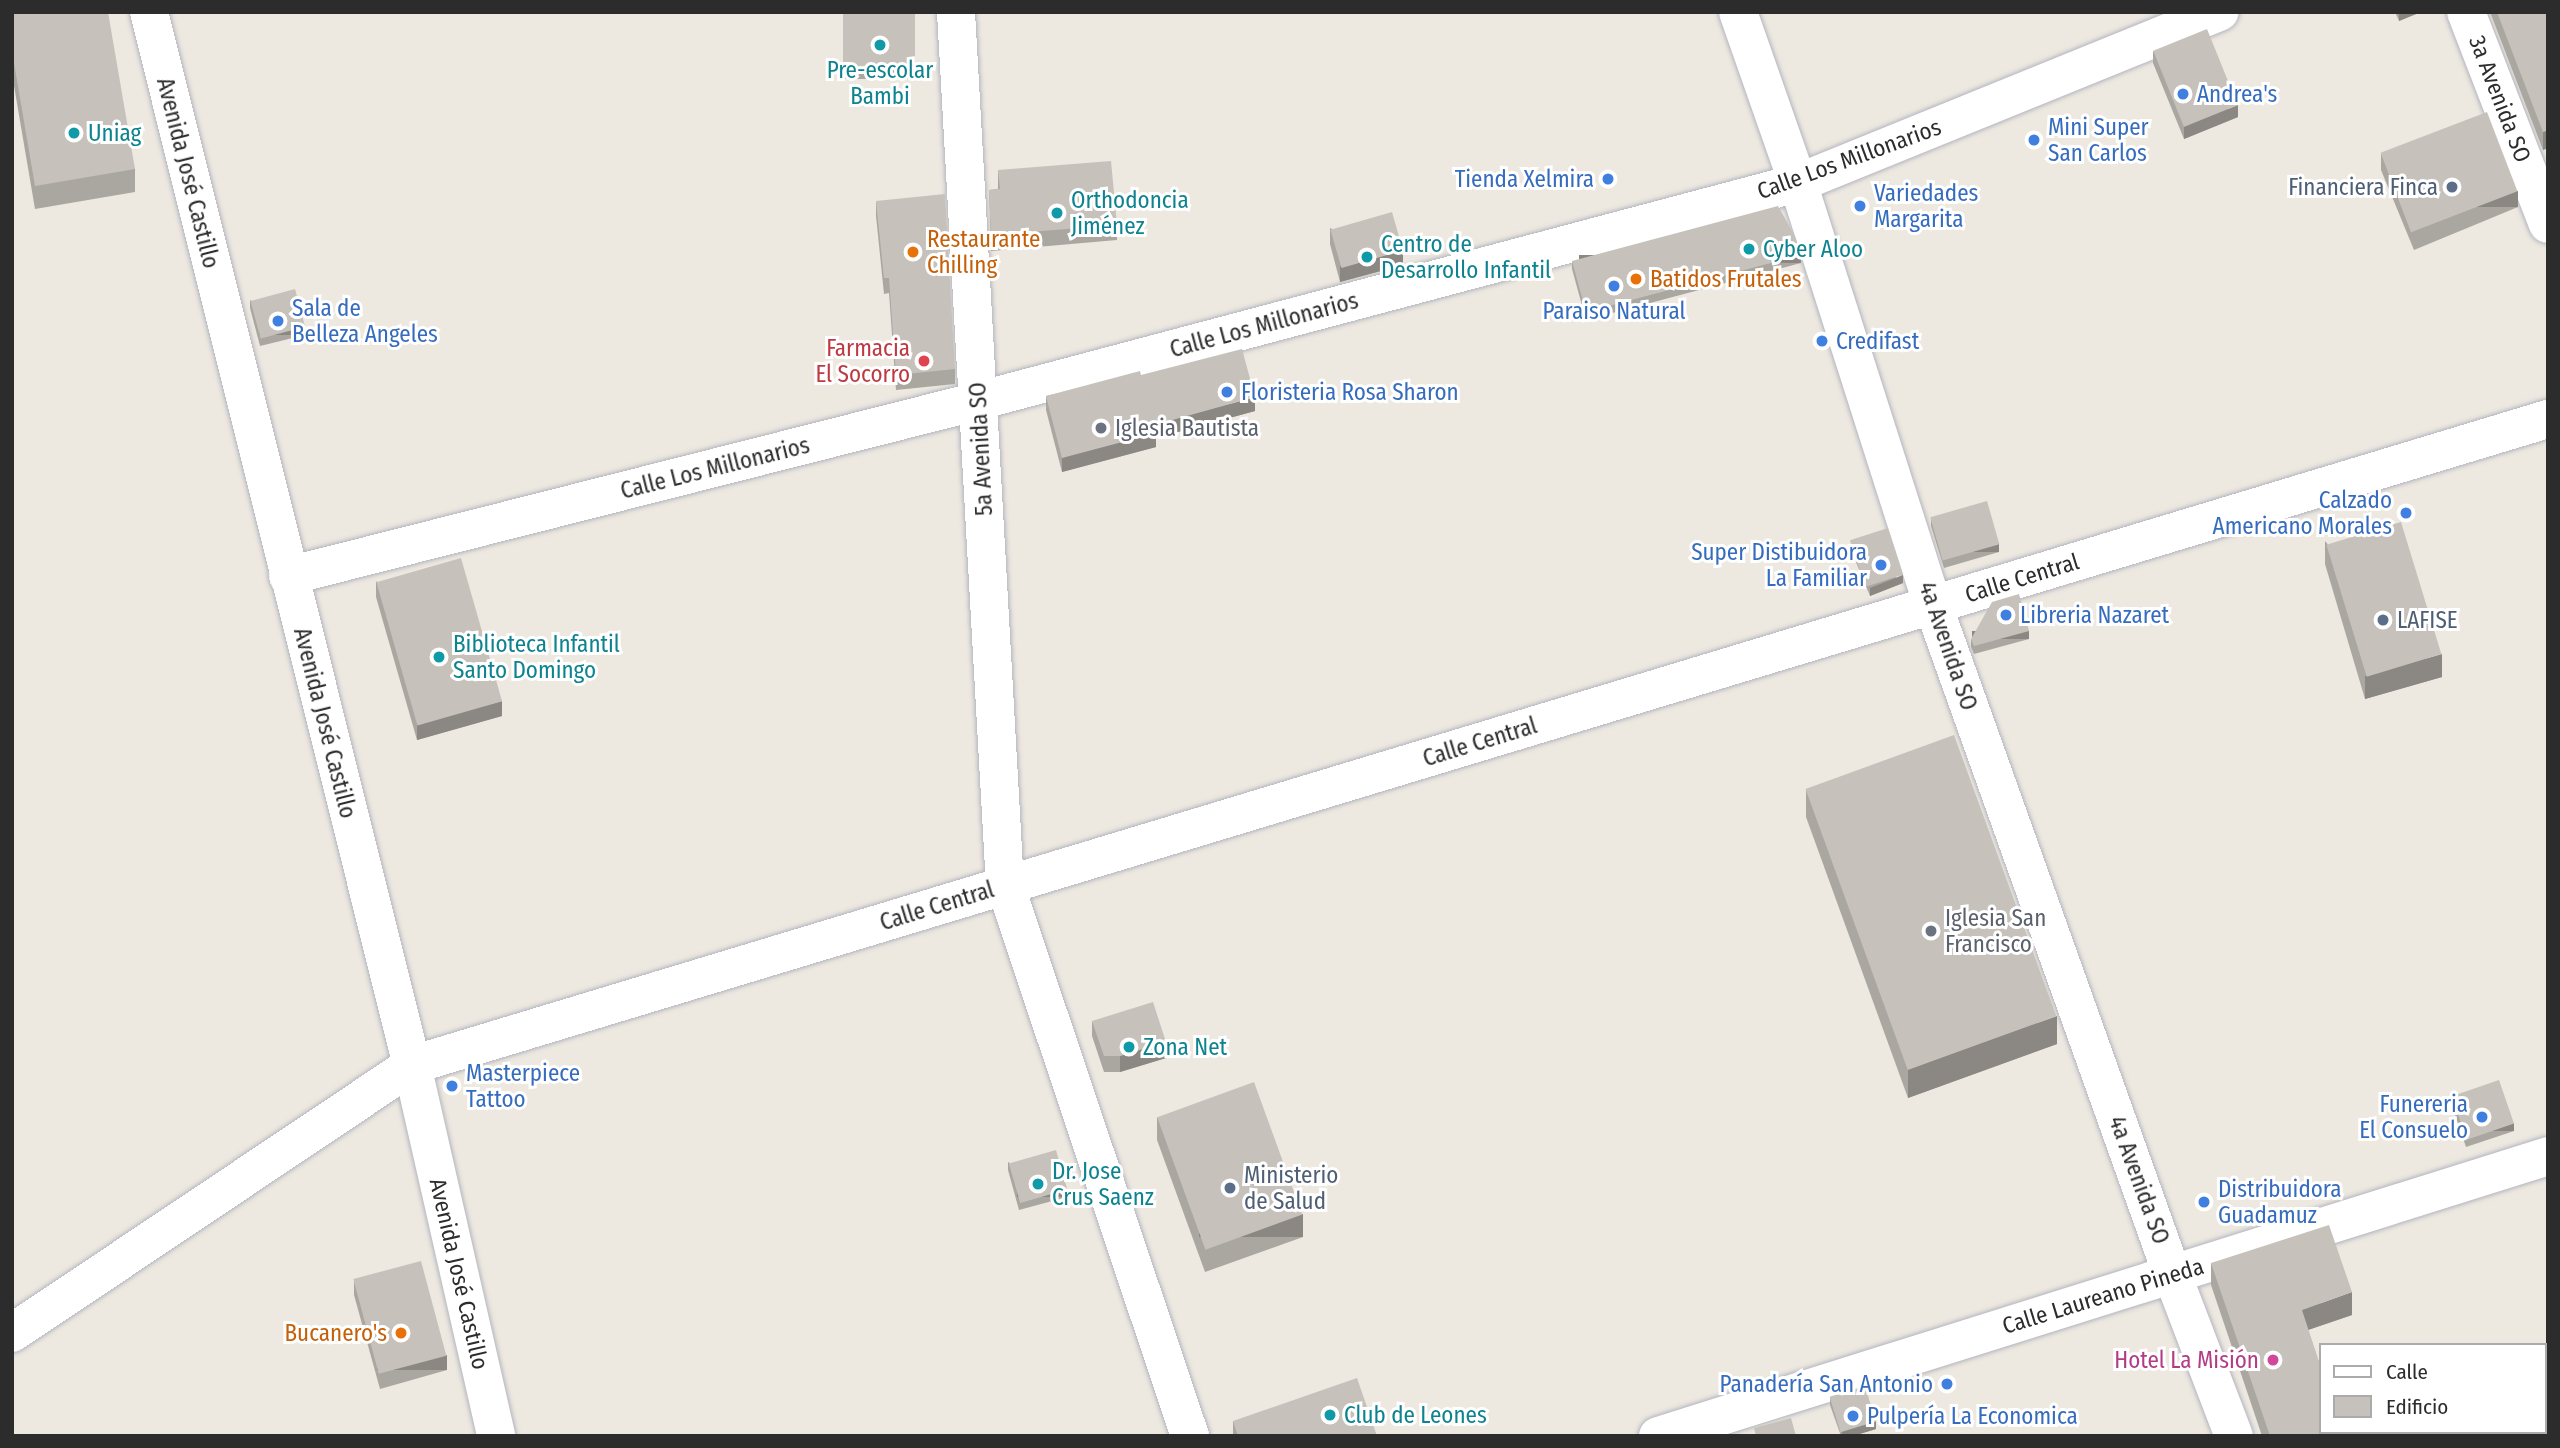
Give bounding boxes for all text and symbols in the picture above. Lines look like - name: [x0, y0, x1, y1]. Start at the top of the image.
- street label: 3a Avenida SO: [2463, 32, 2537, 166]
- marker: Pre-escolar Bambi: [872, 37, 888, 53]
- place label: Pre-escolar Bambi: [827, 56, 933, 110]
- street label: Avenida José Castillo: [151, 75, 225, 271]
- place label: Andrea's: [2197, 80, 2277, 108]
- marker: Andrea's: [2175, 86, 2191, 102]
- street label: Calle Los Millonarios: [1753, 113, 1945, 205]
- place label: Mini Super San Carlos: [2048, 113, 2149, 167]
- place label: Uniag: [88, 119, 141, 147]
- marker: Uniag: [66, 125, 82, 141]
- marker: Mini Super San Carlos: [2026, 132, 2042, 148]
- place label: Tienda Xelmira: [1455, 165, 1594, 193]
- marker: Tienda Xelmira: [1600, 171, 1616, 187]
- place label: Financiera Finca: [2288, 173, 2438, 201]
- place label: Variedades Margarita: [1874, 179, 1978, 233]
- marker: Financiera Finca: [2444, 179, 2460, 195]
- place label: Orthodoncia Jiménez: [1071, 186, 1189, 240]
- marker: Variedades Margarita: [1852, 198, 1868, 214]
- marker: Orthodoncia Jiménez: [1049, 205, 1065, 221]
- place label: Restaurante Chilling: [927, 225, 1040, 279]
- place label: Centro de Desarrollo Infantil: [1381, 230, 1551, 284]
- place label: Cyber Aloo: [1763, 235, 1863, 263]
- marker: Cyber Aloo: [1741, 241, 1757, 257]
- marker: Restaurante Chilling: [905, 244, 921, 260]
- marker: Centro de Desarrollo Infantil: [1359, 249, 1375, 265]
- place label: Batidos Frutales: [1650, 265, 1802, 293]
- marker: Batidos Frutales: [1628, 271, 1644, 287]
- marker: Paraiso Natural: [1606, 278, 1622, 294]
- street label: Calle Los Millonarios: [1167, 287, 1361, 363]
- place label: Sala de Belleza Angeles: [292, 294, 438, 348]
- place label: Paraiso Natural: [1542, 297, 1686, 325]
- marker: Sala de Belleza Angeles: [270, 313, 286, 329]
- place label: Credifast: [1836, 327, 1919, 355]
- marker: Credifast: [1814, 333, 1830, 349]
- place label: Farmacia El Socorro: [815, 334, 910, 388]
- marker: Farmacia El Socorro: [916, 353, 932, 369]
- place label: Floristeria Rosa Sharon: [1241, 378, 1459, 406]
- street label: 5a Avenida SO: [964, 382, 998, 516]
- marker: Floristeria Rosa Sharon: [1219, 384, 1235, 400]
- place label: Iglesia Bautista: [1115, 414, 1259, 442]
- marker: Iglesia Bautista: [1093, 420, 1109, 436]
- street label: Calle Los Millonarios: [618, 431, 812, 505]
- place label: Calzado Americano Morales: [2213, 486, 2392, 540]
- marker: Calzado Americano Morales: [2398, 505, 2414, 521]
- place label: Super Distibuidora La Familiar: [1691, 538, 1867, 592]
- street label: Calle Central: [1962, 548, 2082, 608]
- marker: Super Distibuidora La Familiar: [1873, 557, 1889, 573]
- street label: 4a Avenida SO: [1913, 578, 1983, 714]
- place label: Libreria Nazaret: [2020, 601, 2169, 629]
- place label: LAFISE: [2397, 606, 2458, 634]
- marker: Libreria Nazaret: [1998, 607, 2014, 623]
- marker: LAFISE: [2375, 612, 2391, 628]
- street label: Avenida José Castillo: [288, 625, 362, 821]
- place label: Biblioteca Infantil Santo Domingo: [453, 630, 620, 684]
- marker: Biblioteca Infantil Santo Domingo: [431, 649, 447, 665]
- street label: Calle Central: [1420, 712, 1540, 772]
- street label: Calle Central: [877, 876, 997, 936]
- place label: Iglesia San Francisco: [1945, 904, 2046, 958]
- marker: Iglesia San Francisco: [1923, 923, 1939, 939]
- place label: Zona Net: [1143, 1033, 1227, 1061]
- marker: Zona Net: [1121, 1039, 1137, 1055]
- place label: Masterpiece Tattoo: [466, 1059, 580, 1113]
- marker: Masterpiece Tattoo: [444, 1078, 460, 1094]
- place label: Funereria El Consuelo: [2359, 1090, 2468, 1144]
- marker: Funereria El Consuelo: [2474, 1109, 2490, 1125]
- street label: 4a Avenida SO: [2103, 1112, 2175, 1248]
- place label: Dr. Jose Crus Saenz: [1052, 1157, 1154, 1211]
- place label: Ministerio de Salud: [1244, 1161, 1338, 1215]
- place label: Distribuidora Guadamuz: [2218, 1175, 2341, 1229]
- street label: Avenida José Castillo: [424, 1176, 494, 1372]
- marker: Dr. Jose Crus Saenz: [1030, 1176, 1046, 1192]
- marker: Ministerio de Salud: [1222, 1180, 1238, 1196]
- marker: Distribuidora Guadamuz: [2196, 1194, 2212, 1210]
- street label: Calle Laureano Pineda: [1999, 1252, 2207, 1340]
- place label: Bucanero's: [285, 1319, 387, 1347]
- marker: Bucanero's: [393, 1325, 409, 1341]
- legend: [2318, 1343, 2546, 1434]
- place label: Hotel La Misión: [2114, 1346, 2259, 1374]
- marker: Hotel La Misión: [2265, 1352, 2281, 1368]
- text: Calle: [2386, 1359, 2428, 1385]
- place label: Panadería San Antonio: [1720, 1370, 1933, 1398]
- marker: Panadería San Antonio: [1939, 1376, 1955, 1392]
- text: Edificio: [2386, 1394, 2448, 1420]
- place label: Club de Leones: [1344, 1401, 1487, 1429]
- place label: Pulpería La Economica: [1867, 1402, 2078, 1430]
- marker: Club de Leones: [1322, 1407, 1338, 1423]
- marker: Pulpería La Economica: [1845, 1408, 1861, 1424]

